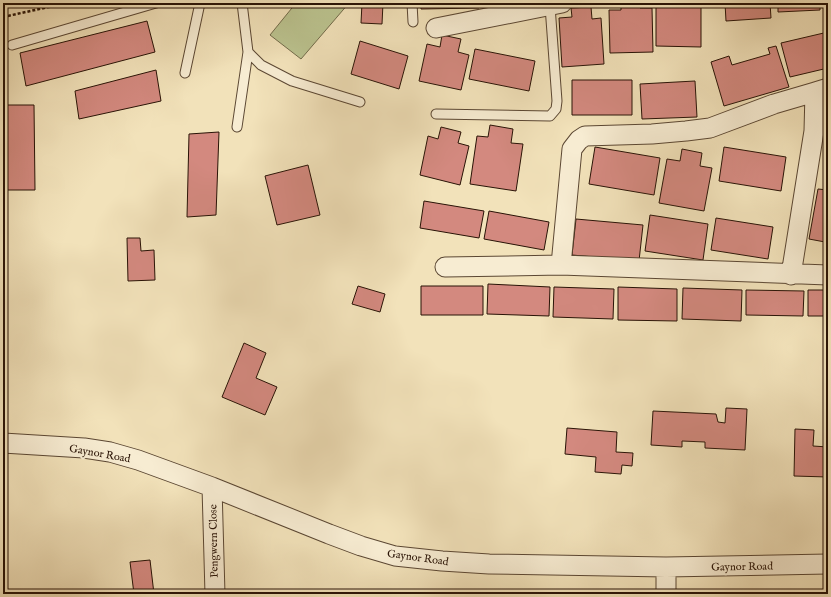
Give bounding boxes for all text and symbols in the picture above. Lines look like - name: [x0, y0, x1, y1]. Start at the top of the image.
- street label: Gaynor Road: [68, 442, 132, 466]
- street label: Pengwern Close: [206, 504, 222, 578]
- street label: Gaynor Road: [386, 547, 450, 569]
- street label: Gaynor Road: [711, 559, 773, 575]

